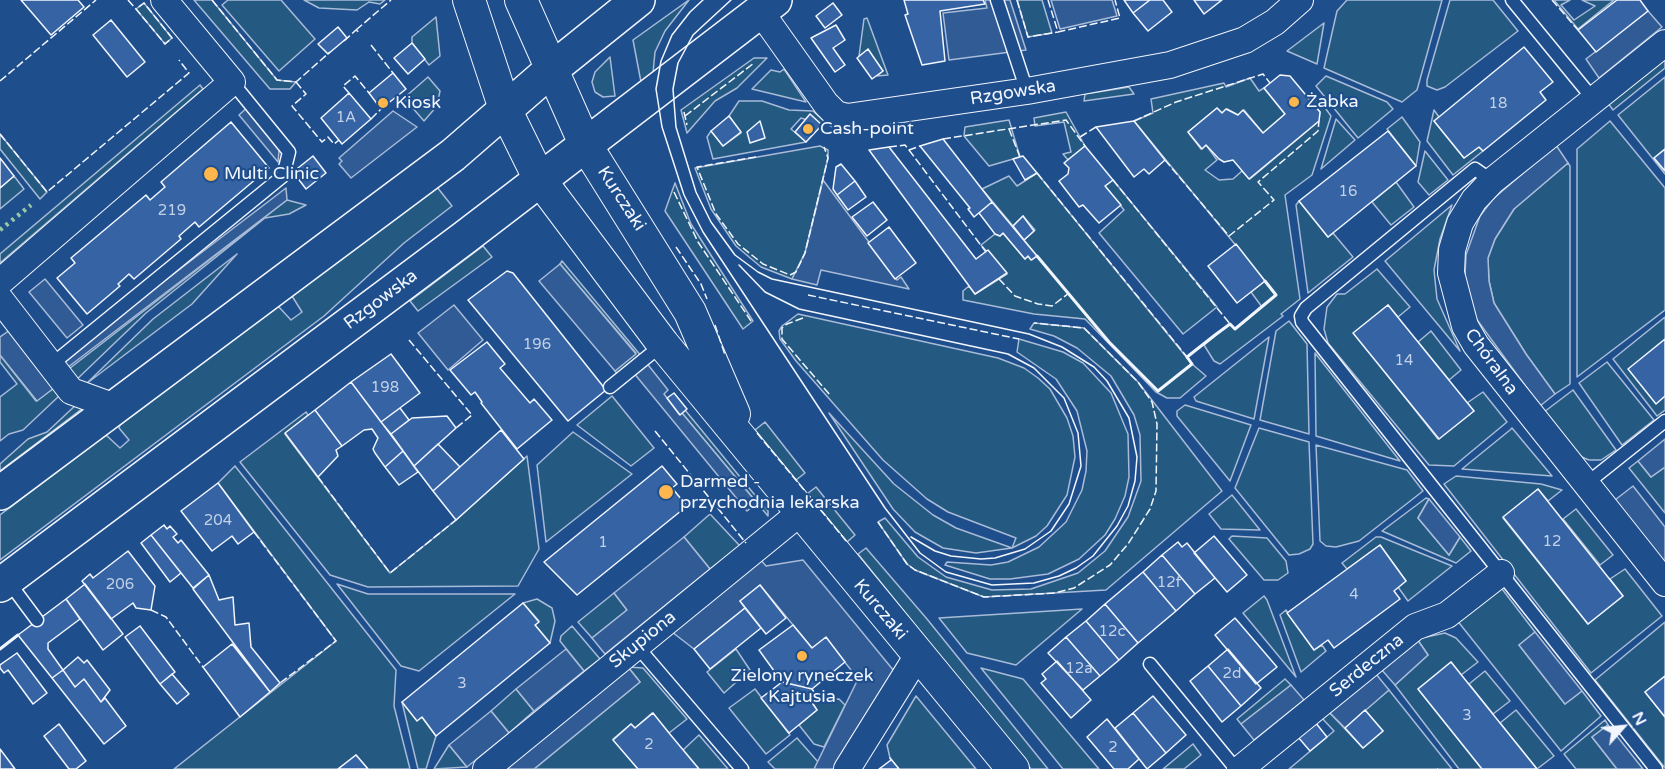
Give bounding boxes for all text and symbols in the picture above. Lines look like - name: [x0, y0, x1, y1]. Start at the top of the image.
- street label: Rzgowska: [969, 76, 1057, 110]
- place label: Żabka: [1306, 91, 1359, 113]
- place label: Kiosk: [395, 92, 441, 114]
- marker: Żabka: [1287, 95, 1301, 109]
- house number: 18: [1489, 95, 1507, 113]
- marker: Kiosk: [376, 96, 390, 110]
- house number: 1A: [336, 109, 356, 127]
- place label: Cash-point: [820, 118, 914, 140]
- marker: Cash-point: [801, 122, 815, 136]
- place label: Multi Clinic: [224, 163, 319, 185]
- street label: Kurczaki: [592, 163, 650, 235]
- marker: Multi Clinic: [202, 165, 220, 183]
- house number: 16: [1339, 183, 1357, 201]
- house number: 219: [158, 202, 186, 220]
- street label: Rzgowska: [340, 265, 422, 335]
- street label: Chóralna: [1460, 325, 1522, 399]
- house number: 196: [523, 336, 551, 354]
- house number: 14: [1395, 352, 1413, 370]
- house number: 198: [371, 379, 399, 397]
- place label: Darmed - przychodnia lekarska: [680, 471, 860, 514]
- marker: Darmed - przychodnia lekarska: [657, 483, 675, 501]
- house number: 204: [204, 512, 232, 530]
- house number: 12: [1543, 533, 1561, 551]
- house number: 1: [598, 534, 608, 552]
- house number: 12f: [1157, 574, 1181, 592]
- street label: Kurczaki: [848, 575, 912, 645]
- house number: 206: [106, 576, 134, 594]
- house number: 4: [1349, 586, 1359, 604]
- street label: Skupiona: [605, 607, 681, 673]
- house number: 12c: [1099, 623, 1125, 641]
- street label: Serdeczna: [1326, 630, 1408, 702]
- marker: Zielony ryneczek Kajtusia: [795, 649, 809, 663]
- house number: 12a: [1065, 660, 1093, 678]
- place label: Zielony ryneczek Kajtusia: [731, 665, 873, 708]
- house number: 2d: [1223, 665, 1241, 683]
- house number: 3: [457, 675, 467, 693]
- north arrow: [1593, 697, 1653, 757]
- house number: 3: [1462, 707, 1472, 725]
- text: N: [1627, 709, 1651, 729]
- house number: 2: [644, 736, 654, 754]
- house number: 2: [1108, 739, 1118, 757]

